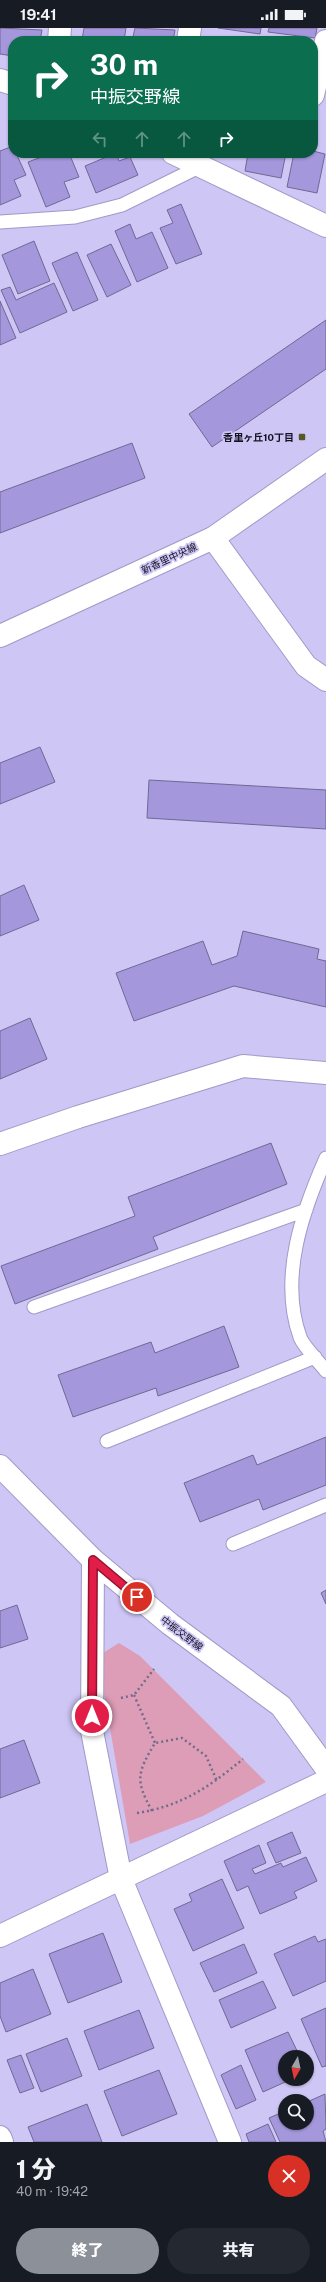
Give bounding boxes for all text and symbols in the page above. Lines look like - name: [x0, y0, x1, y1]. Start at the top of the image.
- text: 19:41: [20, 6, 57, 23]
- text: 30 m: [90, 48, 158, 81]
- icon: right: [24, 52, 76, 104]
- text: 中振交野線: [90, 86, 180, 107]
- icon: left: [89, 128, 111, 150]
- icon: ahead: [131, 128, 153, 150]
- icon: ahead: [173, 128, 195, 150]
- icon: right: [215, 128, 237, 150]
- place label: 香里ヶ丘10丁目: [222, 431, 294, 443]
- marker: 香里ヶ丘10丁目: [297, 432, 307, 442]
- street label: 新香里中央線: [139, 540, 199, 576]
- pin: [120, 1580, 154, 1614]
- icon: arrive: [126, 1586, 148, 1608]
- street label: 中振交野線: [158, 1613, 206, 1653]
- position arrow: [71, 1695, 113, 1737]
- north arrow: [278, 2050, 314, 2086]
- map controls: [278, 2050, 314, 2130]
- button: search: [278, 2094, 314, 2130]
- text: 1 分: [16, 2155, 56, 2183]
- button: close: [268, 2155, 310, 2197]
- text: 40 m · 19:42: [16, 2184, 88, 2199]
- button: 終了: [16, 2228, 159, 2274]
- button: 共有: [167, 2228, 310, 2274]

